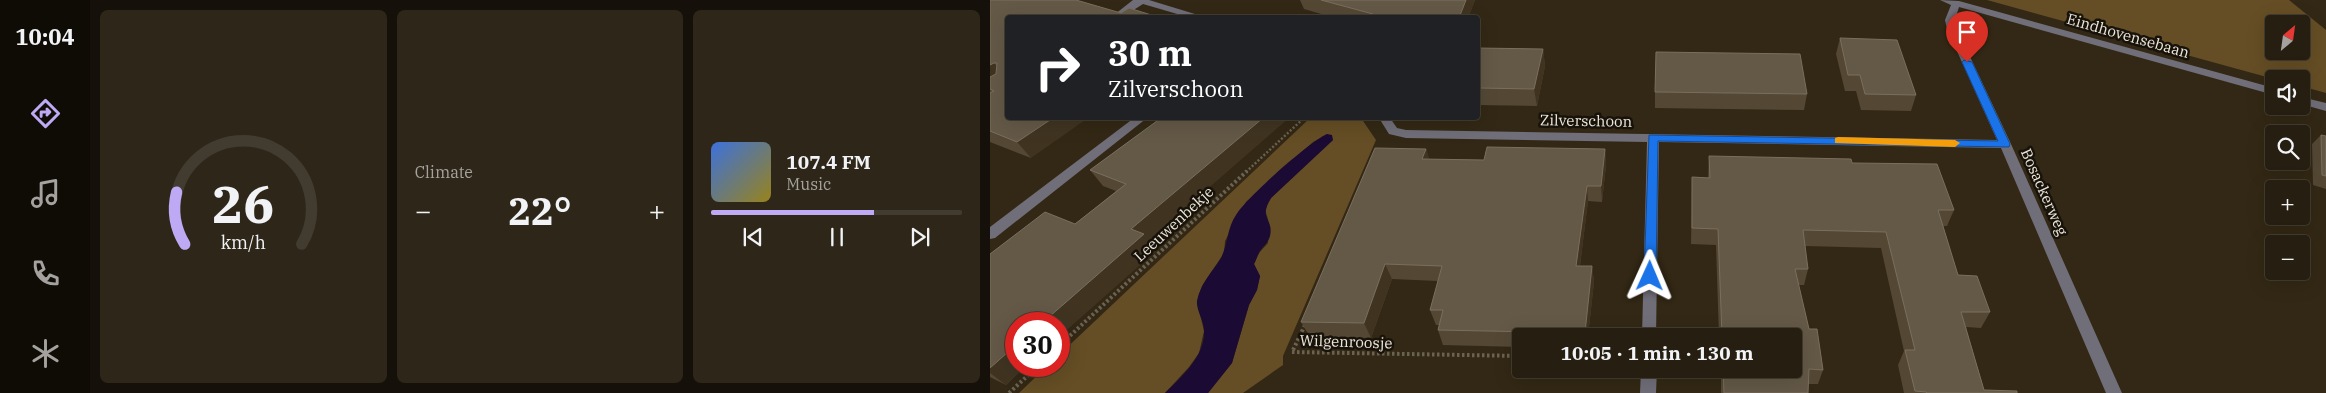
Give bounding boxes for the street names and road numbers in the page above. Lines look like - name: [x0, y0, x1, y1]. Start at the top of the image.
- street label: Eindhovensebaan: [2065, 9, 2192, 62]
- street label: Zilverschoon: [1540, 110, 1633, 131]
- street label: Bosackerweg: [2017, 145, 2072, 238]
- street label: Leeuwenbekje: [1130, 182, 1217, 265]
- street label: Wilgenroosje: [1299, 330, 1393, 353]

